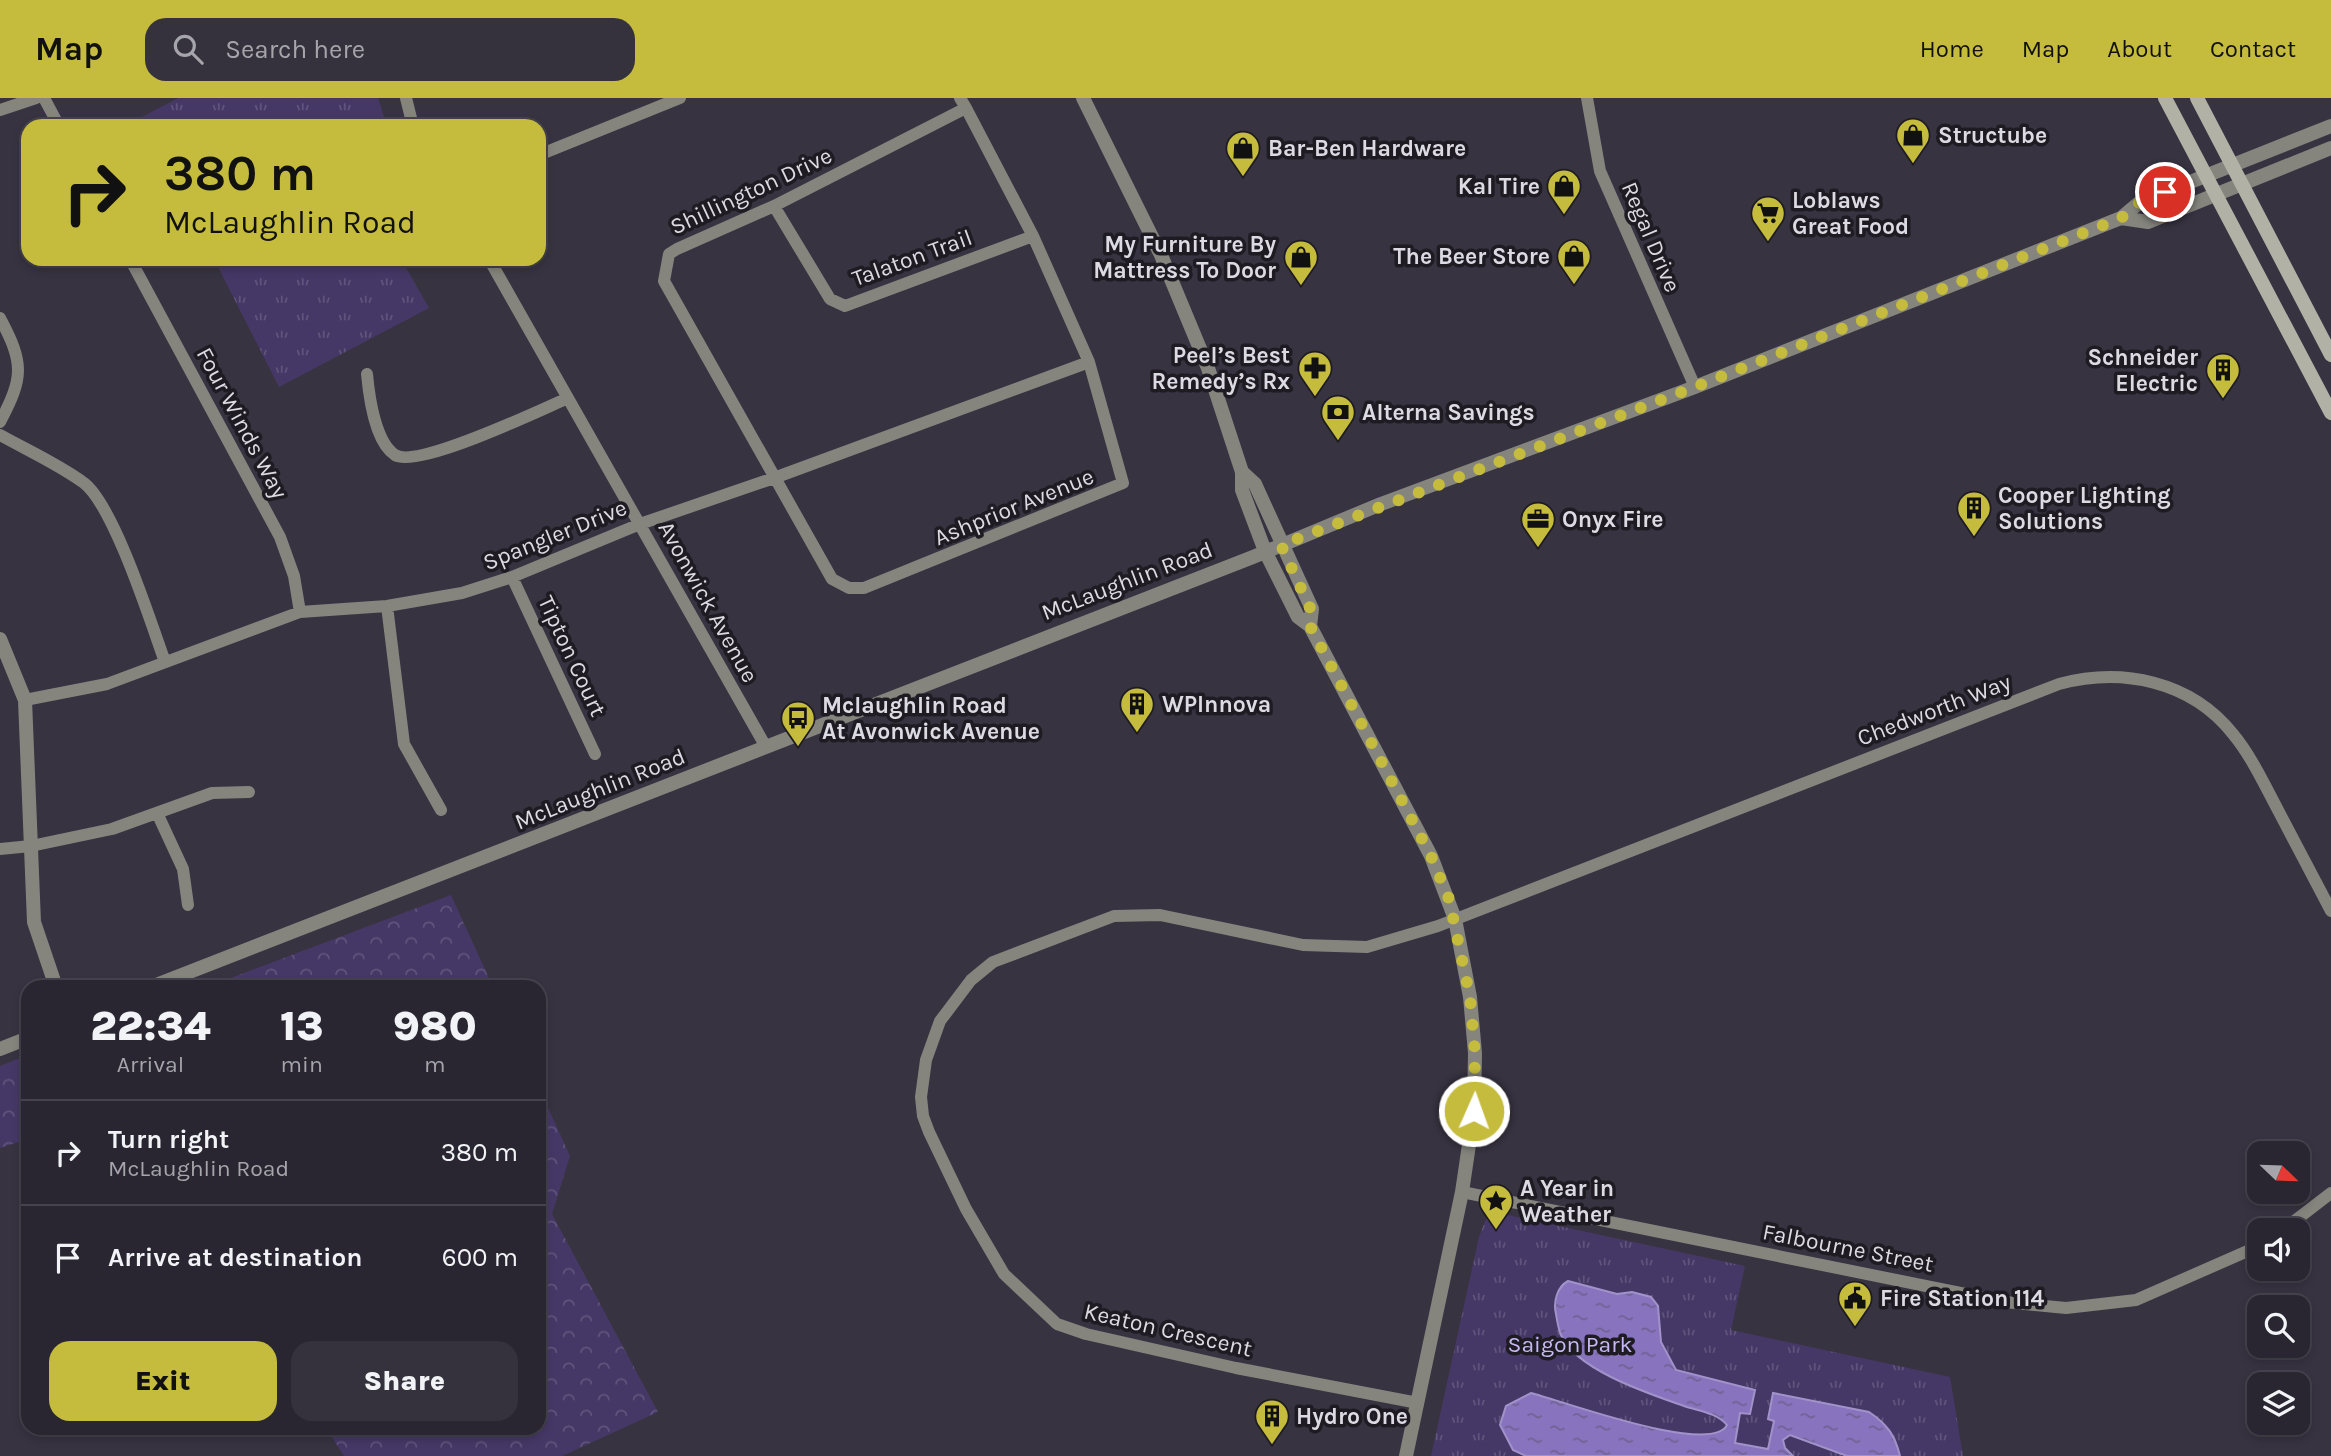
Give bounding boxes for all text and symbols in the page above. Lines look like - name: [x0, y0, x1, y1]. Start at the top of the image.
- search box: [145, 18, 635, 81]
- text: Map: [35, 30, 103, 68]
- icon: search: [169, 30, 207, 68]
- text: Search here: [225, 34, 365, 65]
- text: Home: [1920, 35, 1984, 63]
- text: Map: [2022, 35, 2069, 63]
- text: About: [2107, 35, 2172, 63]
- text: Contact: [2210, 35, 2296, 63]
- shop icon: Structube: [1894, 116, 1932, 165]
- place label: Structube: [1938, 122, 2047, 149]
- shop icon: Bar-Ben Hardware: [1224, 129, 1262, 178]
- place label: Bar-Ben Hardware: [1268, 135, 1466, 162]
- street label: Shillington Drive: [666, 142, 836, 240]
- text: 380 m: [164, 145, 316, 202]
- icon: right: [49, 147, 140, 238]
- pin: [2135, 162, 2195, 222]
- shop icon: Kal Tire: [1545, 167, 1583, 216]
- place label: Kal Tire: [1458, 173, 1540, 200]
- icon: arrive: [2146, 173, 2184, 211]
- street label: Regal Drive: [1616, 178, 1686, 296]
- place label: Loblaws Great Food: [1792, 187, 1909, 240]
- supermarket icon: Loblaws Great Food: [1749, 194, 1787, 243]
- text: McLaughlin Road: [164, 204, 416, 241]
- street label: Talaton Trail: [848, 224, 976, 292]
- place label: My Furniture By Mattress To Door: [1093, 231, 1276, 284]
- shop icon: The Beer Store: [1555, 237, 1593, 286]
- shop icon: My Furniture By Mattress To Door: [1282, 238, 1320, 287]
- place label: The Beer Store: [1393, 243, 1550, 270]
- place label: Peel’s Best Remedy’s Rx: [1152, 342, 1290, 395]
- street label: Four Winds Way: [191, 343, 293, 503]
- place label: Schneider Electric: [2087, 344, 2198, 397]
- pharmacy icon: Peel’s Best Remedy’s Rx: [1296, 349, 1334, 398]
- building icon: Schneider Electric: [2204, 351, 2242, 400]
- bank icon: Alterna Savings: [1319, 393, 1357, 442]
- place label: Alterna Savings: [1362, 399, 1535, 426]
- street label: Ashprior Avenue: [930, 463, 1098, 551]
- place label: Cooper Lighting Solutions: [1998, 482, 2171, 535]
- building icon: Cooper Lighting Solutions: [1955, 489, 1993, 538]
- street label: Spangler Drive: [479, 494, 631, 576]
- office icon: Onyx Fire: [1519, 500, 1557, 549]
- place label: Onyx Fire: [1562, 506, 1664, 533]
- street label: Avonwick Avenue: [653, 517, 763, 687]
- street label: McLaughlin Road: [1038, 536, 1216, 626]
- street label: Tipton Court: [532, 591, 612, 721]
- street label: Chedworth Way: [1853, 668, 2015, 752]
- building icon: WPInnova: [1118, 685, 1156, 734]
- place label: WPInnova: [1162, 691, 1271, 718]
- place label: Mclaughlin Road At Avonwick Avenue: [822, 692, 1040, 745]
- bus stop icon: Mclaughlin Road At Avonwick Avenue: [779, 699, 817, 748]
- street label: McLaughlin Road: [511, 743, 689, 835]
- text: 22:34: [90, 1001, 211, 1051]
- text: 13: [280, 1001, 324, 1051]
- text: 980: [393, 1001, 477, 1051]
- text: Arrival: [117, 1051, 184, 1078]
- text: min: [281, 1051, 323, 1078]
- text: m: [424, 1051, 446, 1078]
- position arrow: [1437, 1074, 1511, 1148]
- text: Turn right: [108, 1124, 229, 1155]
- icon: right: [49, 1134, 87, 1172]
- text: 380 m: [441, 1137, 518, 1168]
- north arrow: [2247, 1141, 2310, 1204]
- map controls: [2247, 1141, 2310, 1435]
- text: McLaughlin Road: [108, 1155, 289, 1182]
- place label: A Year in Weather: [1520, 1175, 1614, 1228]
- place icon: A Year in Weather: [1477, 1182, 1515, 1231]
- street label: Falbourne Street: [1760, 1218, 1936, 1278]
- button: sound: [2247, 1218, 2310, 1281]
- icon: arrive: [49, 1239, 87, 1277]
- text: Arrive at destination: [108, 1242, 362, 1273]
- text: 600 m: [442, 1242, 518, 1273]
- public building icon: Fire Station 114: [1836, 1279, 1874, 1328]
- place label: Fire Station 114: [1880, 1285, 2045, 1312]
- button: search: [2247, 1295, 2310, 1358]
- street label: Keaton Crescent: [1081, 1298, 1255, 1363]
- park label: Saigon Park: [1508, 1331, 1633, 1358]
- button: Exit: [49, 1341, 277, 1421]
- button: Share: [291, 1341, 518, 1421]
- button: layers: [2247, 1372, 2310, 1435]
- building icon: Hydro One: [1253, 1397, 1291, 1446]
- place label: Hydro One: [1296, 1403, 1408, 1430]

